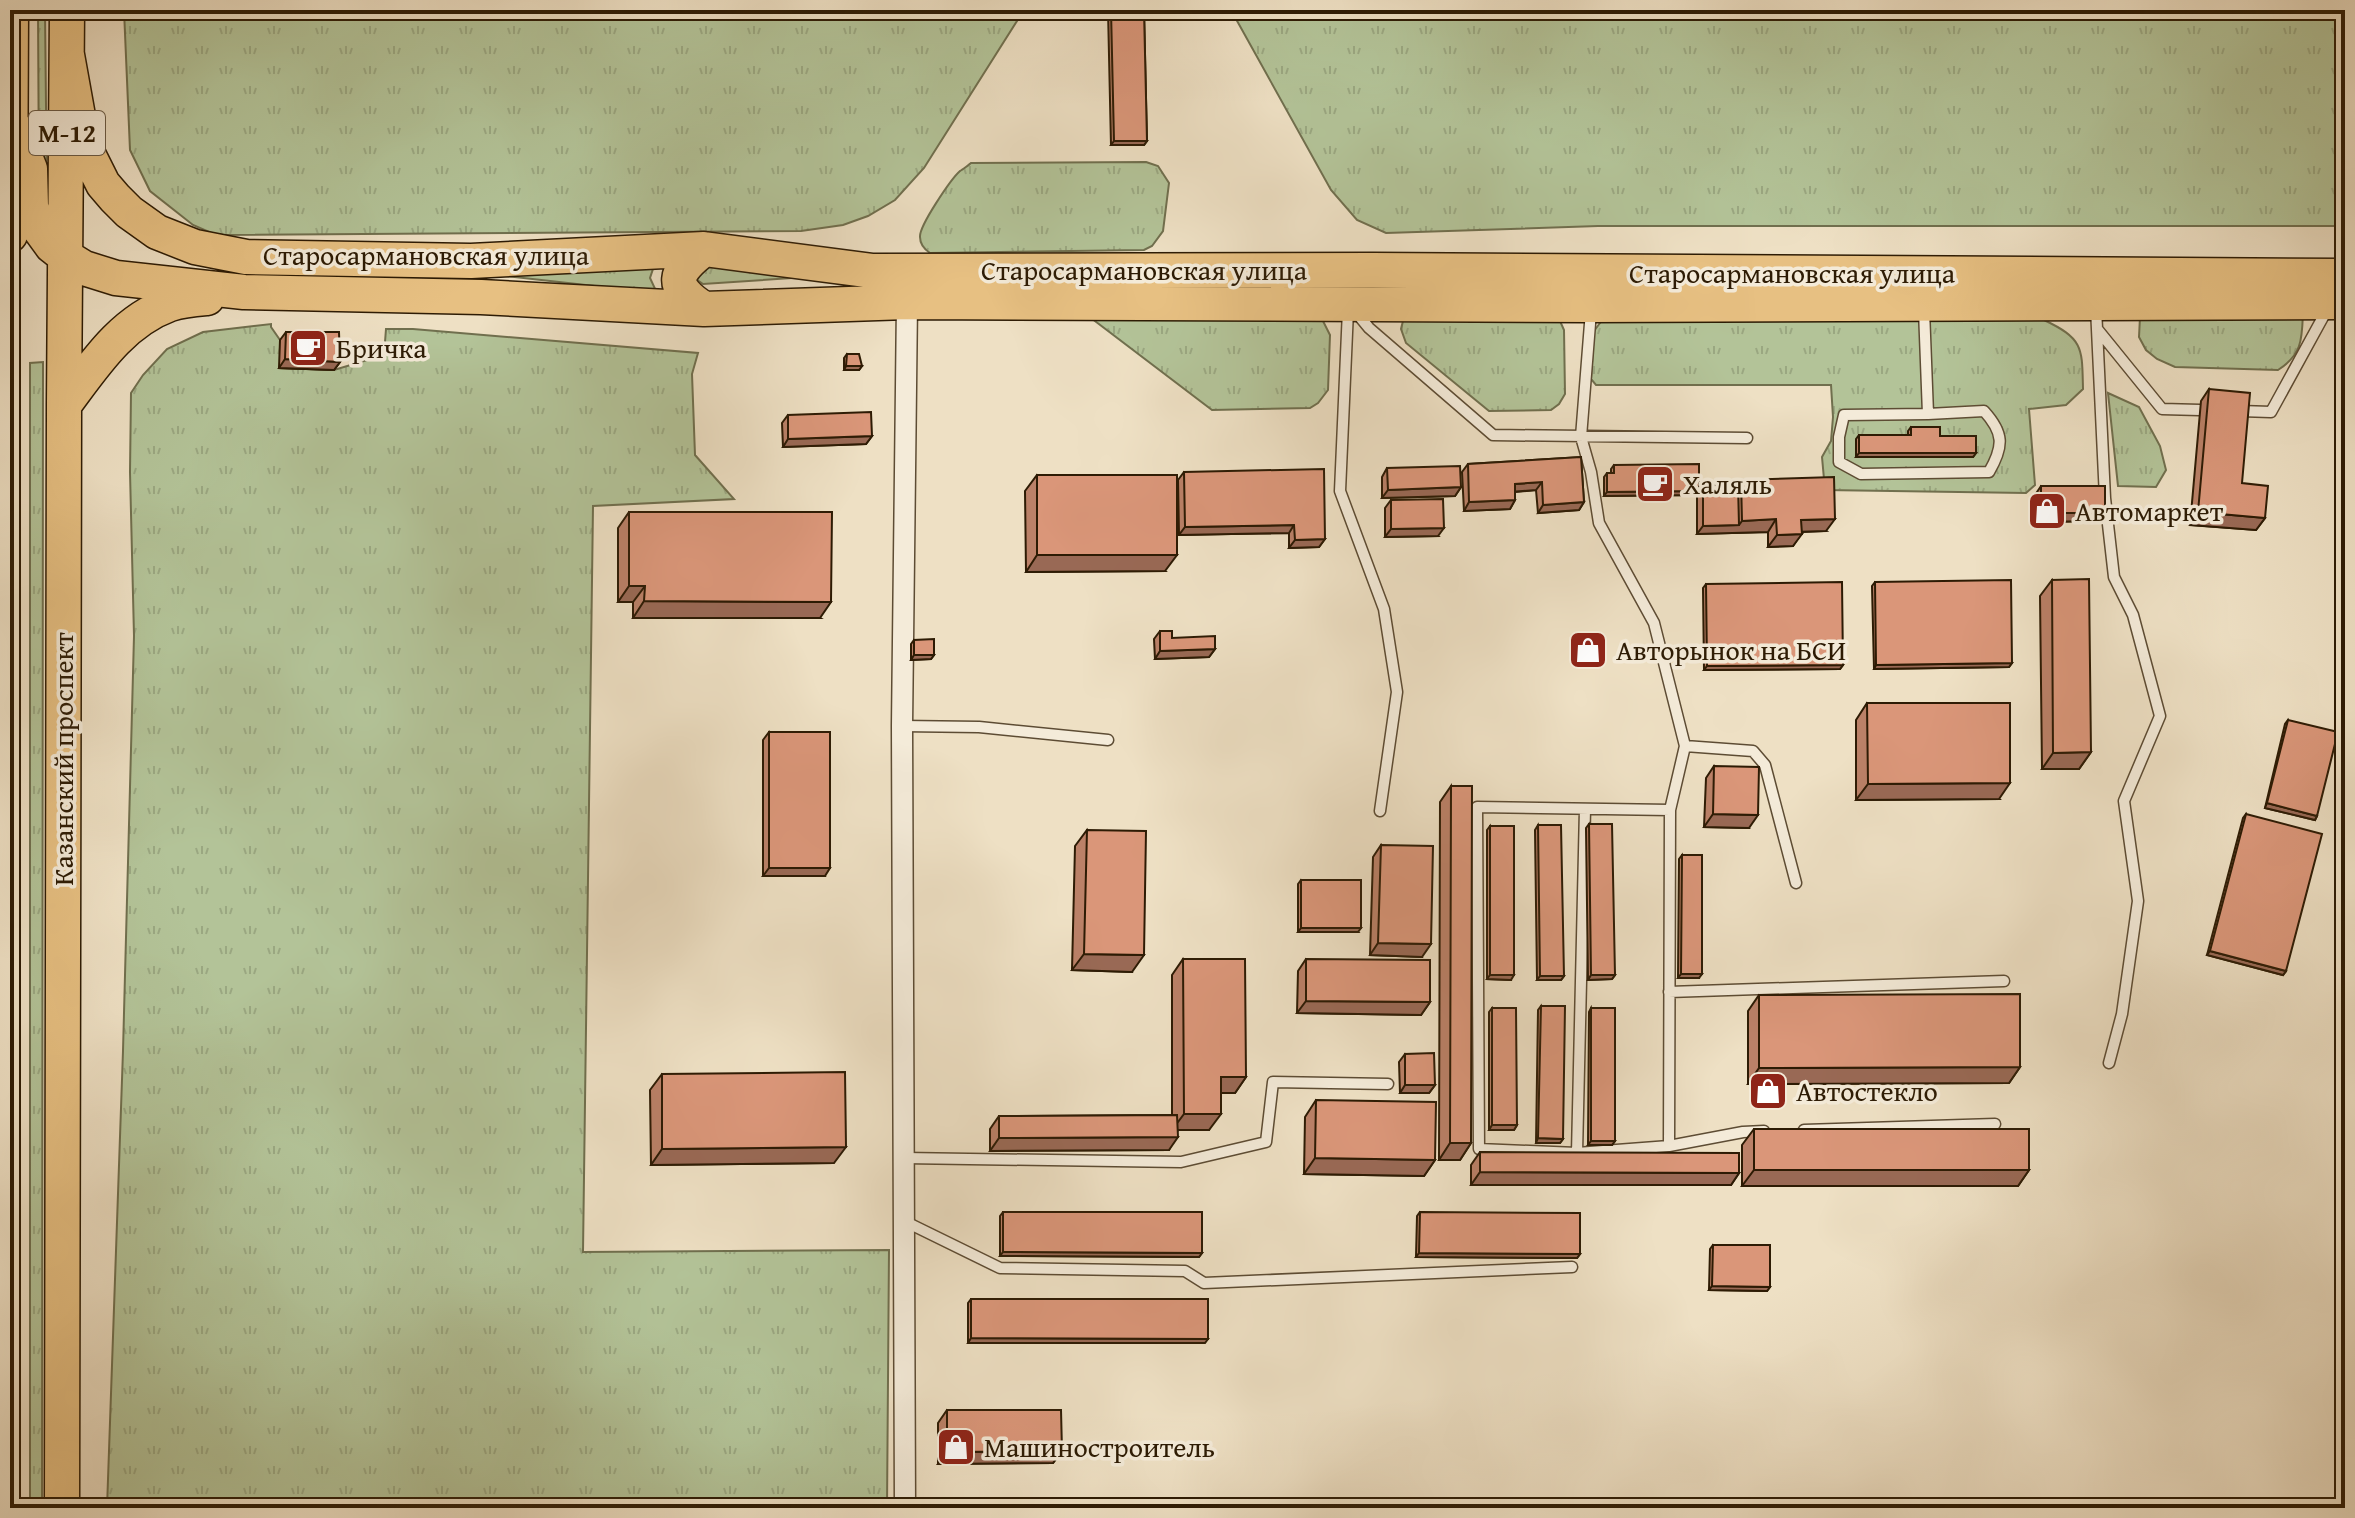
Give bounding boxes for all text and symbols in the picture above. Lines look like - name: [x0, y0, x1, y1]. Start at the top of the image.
- road number: М-12: [29, 111, 105, 155]
- street label: Старосармановская улица: [263, 234, 590, 275]
- street label: Старосармановская улица: [981, 249, 1308, 290]
- street label: Старосармановская улица: [1629, 252, 1956, 293]
- cafe icon: Бричка: [287, 327, 329, 369]
- place label: Бричка: [336, 327, 427, 368]
- cafe icon: Халяль: [1634, 463, 1676, 505]
- place label: Халяль: [1683, 463, 1772, 504]
- shop icon: Автомаркет: [2026, 490, 2068, 532]
- place label: Автомаркет: [2075, 490, 2224, 531]
- shop icon: Авторынок на БСИ: [1567, 629, 1609, 671]
- place label: Авторынок на БСИ: [1616, 629, 1846, 670]
- street label: Казанский проспект: [42, 632, 83, 886]
- shop icon: Автостекло: [1747, 1070, 1789, 1112]
- place label: Автостекло: [1796, 1070, 1938, 1111]
- shop icon: Машиностроитель: [935, 1426, 977, 1468]
- place label: Машиностроитель: [984, 1426, 1215, 1467]

